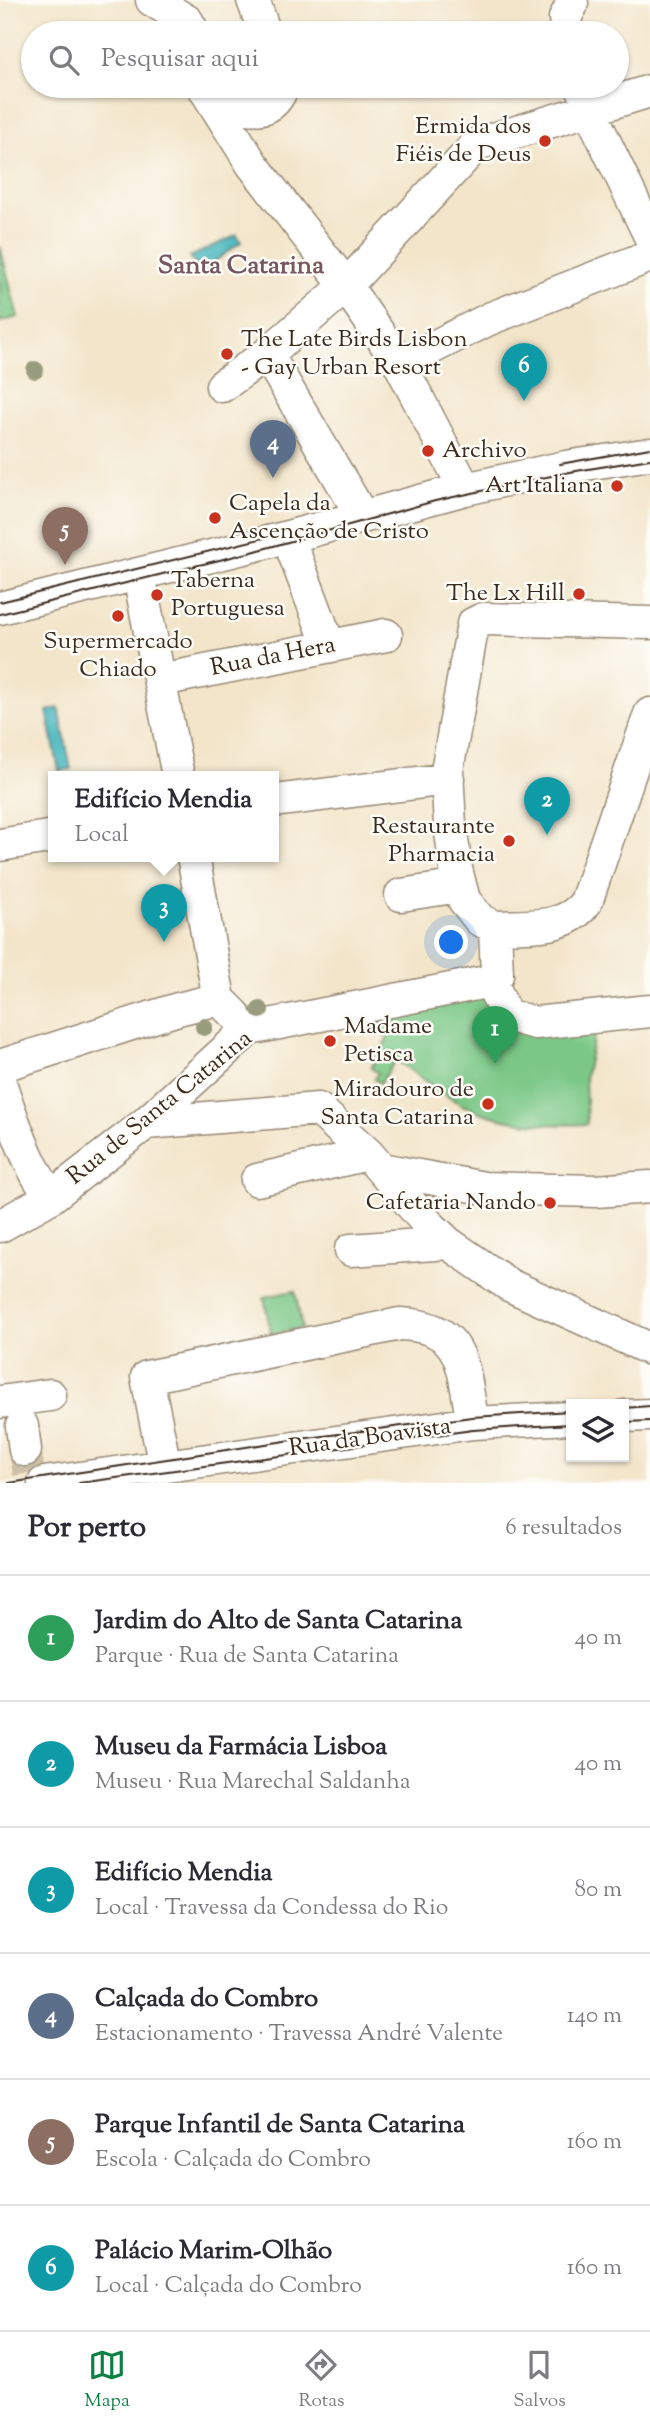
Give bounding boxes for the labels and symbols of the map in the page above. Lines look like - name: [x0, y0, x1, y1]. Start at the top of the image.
- place label: Ermida dos Fiéis de Deus: [396, 110, 531, 172]
- marker: Ermida dos Fiéis de Deus: [537, 133, 553, 149]
- district label: Santa Catarina: [158, 248, 324, 285]
- place label: The Late Birds Lisbon - Gay Urban Resort: [241, 323, 468, 385]
- pin: 6: [501, 343, 547, 401]
- marker: The Late Birds Lisbon - Gay Urban Resort: [219, 346, 235, 362]
- pin: 4: [250, 420, 296, 478]
- place label: Archivo: [442, 434, 527, 468]
- marker: Archivo: [420, 443, 436, 459]
- place label: Art Italiana: [485, 469, 603, 503]
- marker: Art Italiana: [609, 478, 625, 494]
- place label: Capela da Ascenção de Cristo: [229, 487, 429, 549]
- pin: 5: [42, 507, 88, 565]
- marker: Capela da Ascenção de Cristo: [207, 510, 223, 526]
- place label: Taberna Portuguesa: [171, 564, 285, 626]
- place label: The Lx Hill: [446, 577, 565, 611]
- marker: The Lx Hill: [571, 586, 587, 602]
- marker: Taberna Portuguesa: [149, 587, 165, 603]
- marker: Supermercado Chiado: [110, 608, 126, 624]
- place label: Supermercado Chiado: [43, 625, 193, 687]
- street label: Rua da Hera: [208, 628, 338, 686]
- pin: 2: [524, 777, 570, 835]
- place label: Restaurante Pharmacia: [372, 810, 495, 872]
- marker: Restaurante Pharmacia: [501, 833, 517, 849]
- pin: 3: [141, 884, 187, 942]
- your location: [434, 925, 468, 959]
- pin: 1: [472, 1006, 518, 1064]
- place label: Madame Petisca: [344, 1010, 432, 1072]
- street label: Rua de Santa Catarina: [60, 1023, 260, 1193]
- marker: Madame Petisca: [322, 1033, 338, 1049]
- place label: Miradouro de Santa Catarina: [320, 1073, 474, 1135]
- marker: Miradouro de Santa Catarina: [480, 1096, 496, 1112]
- place label: Cafetaria Nando: [366, 1186, 536, 1220]
- marker: Cafetaria Nando: [542, 1195, 558, 1211]
- street label: Rua da Boavista: [287, 1410, 453, 1466]

